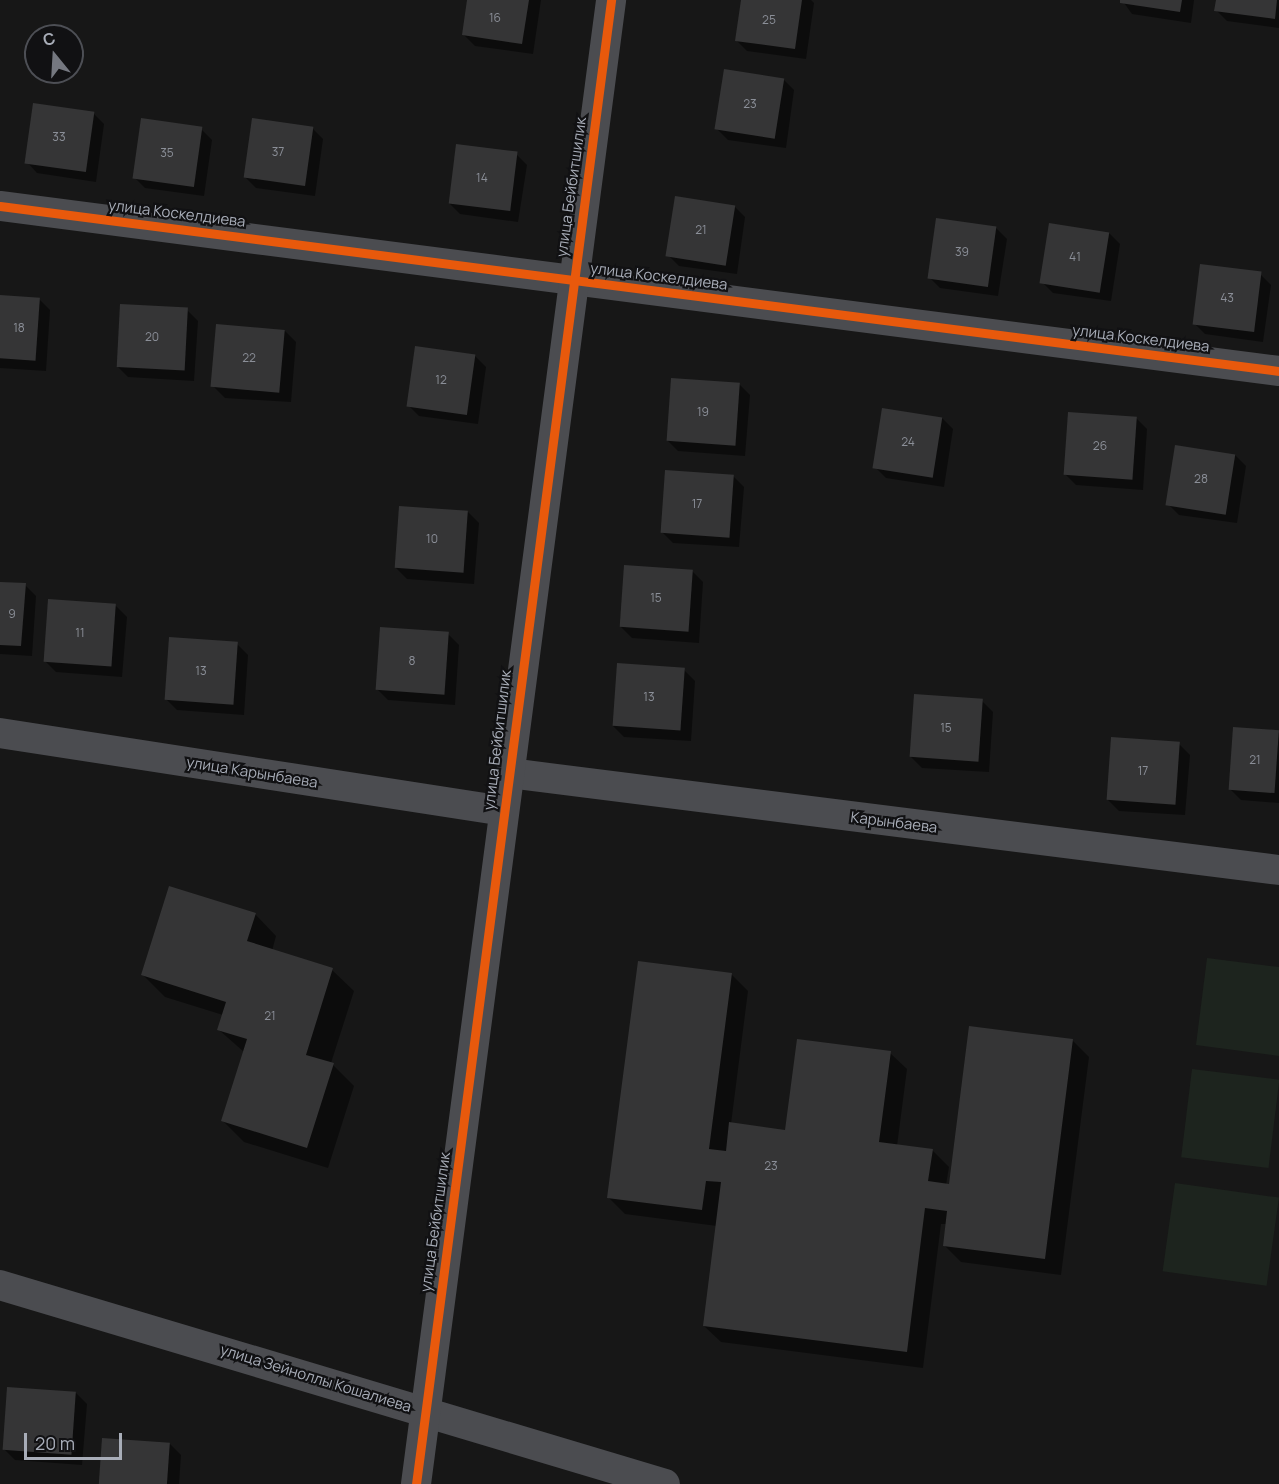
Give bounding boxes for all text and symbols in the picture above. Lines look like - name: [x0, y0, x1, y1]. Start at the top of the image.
- house number: 16: [489, 11, 501, 25]
- house number: 25: [762, 13, 776, 27]
- north arrow: [24, 24, 84, 84]
- text: С: [40, 26, 58, 51]
- house number: 23: [743, 97, 757, 111]
- street label: улица Бейбитшилик: [552, 116, 590, 258]
- house number: 33: [52, 130, 66, 144]
- house number: 37: [272, 145, 284, 159]
- house number: 35: [160, 146, 174, 160]
- house number: 14: [476, 171, 488, 185]
- street label: улица Коскелдиева: [107, 196, 247, 230]
- house number: 21: [695, 223, 707, 237]
- house number: 39: [955, 245, 969, 259]
- house number: 41: [1069, 250, 1081, 264]
- street label: улица Коскелдиева: [589, 259, 729, 293]
- house number: 43: [1220, 291, 1234, 305]
- house number: 18: [13, 321, 25, 335]
- street label: улица Коскелдиева: [1071, 321, 1211, 355]
- house number: 20: [145, 330, 159, 344]
- house number: 22: [242, 351, 256, 365]
- house number: 12: [435, 373, 447, 387]
- house number: 19: [697, 405, 709, 419]
- house number: 24: [901, 435, 915, 449]
- house number: 26: [1093, 439, 1107, 453]
- house number: 28: [1194, 472, 1208, 486]
- house number: 17: [692, 497, 702, 511]
- house number: 10: [426, 532, 438, 546]
- house number: 15: [650, 591, 662, 605]
- house number: 9: [8, 607, 16, 621]
- house number: 11: [75, 626, 85, 640]
- house number: 8: [409, 654, 415, 668]
- house number: 13: [195, 664, 207, 678]
- street label: улица Бейбитшилик: [479, 669, 515, 811]
- house number: 13: [643, 690, 655, 704]
- house number: 15: [940, 721, 952, 735]
- street label: улица Карынбаева: [185, 753, 319, 791]
- house number: 21: [1249, 753, 1261, 767]
- house number: 17: [1138, 764, 1148, 778]
- street label: Карынбаева: [850, 808, 938, 836]
- house number: 21: [264, 1009, 276, 1023]
- street label: улица Бейбитшилик: [416, 1151, 454, 1293]
- house number: 23: [764, 1159, 778, 1173]
- street label: улица Зейноллы Кошалиева: [218, 1340, 414, 1416]
- scale bar: [27, 1421, 124, 1459]
- text: 20 m: [35, 1431, 75, 1455]

